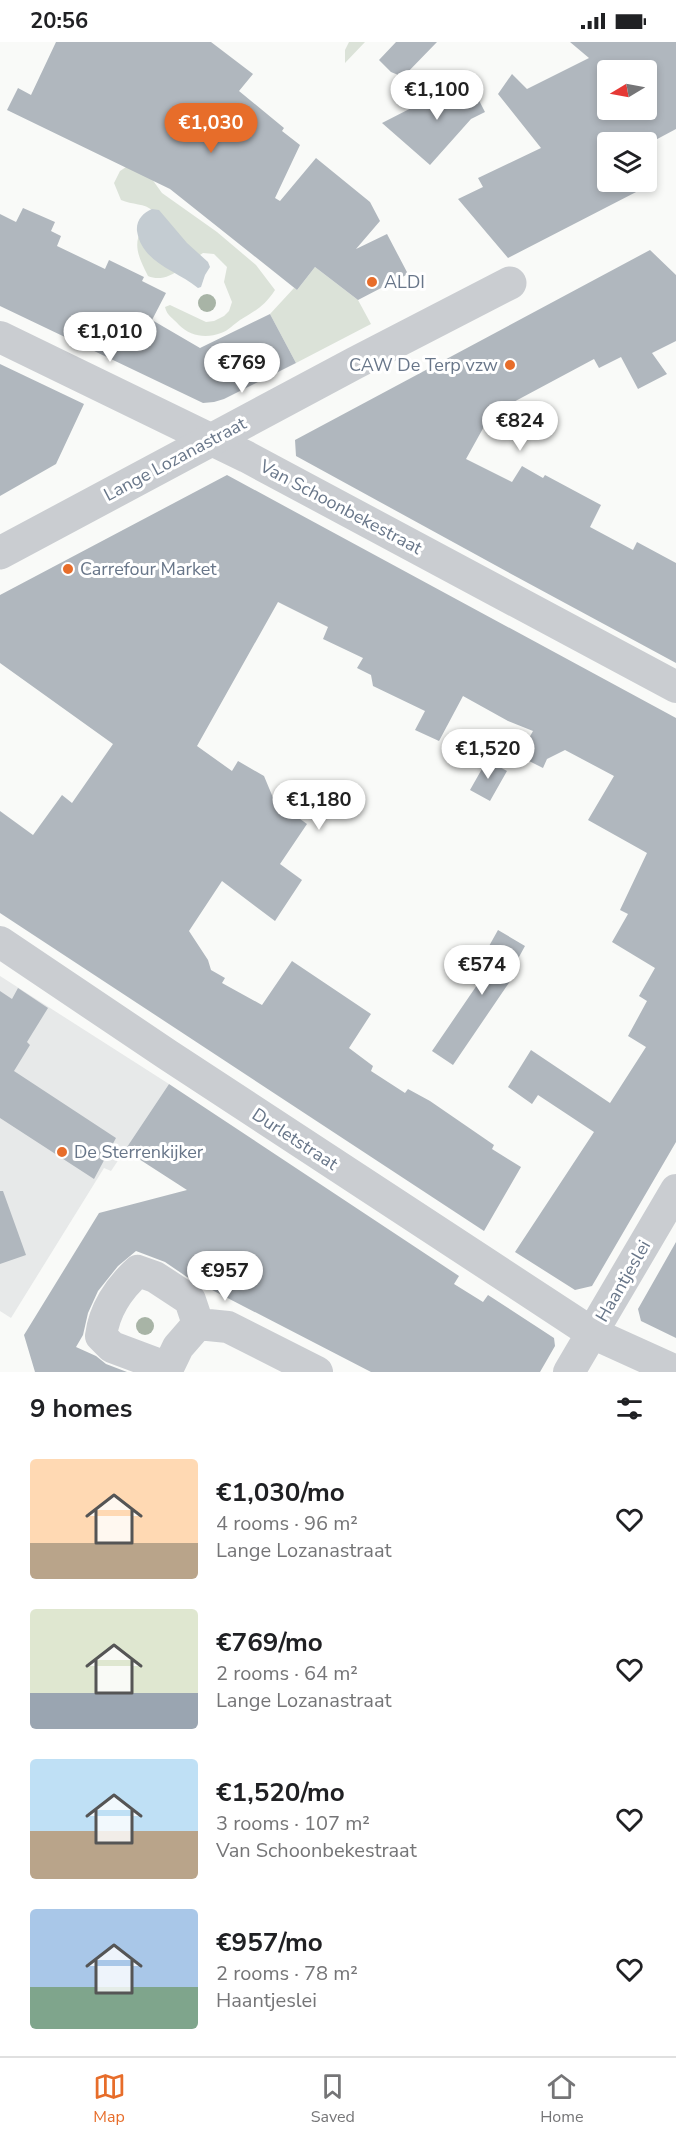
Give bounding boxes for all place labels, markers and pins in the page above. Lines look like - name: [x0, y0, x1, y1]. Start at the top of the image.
- pin: €1,100: [388, 70, 486, 121]
- pin: €1,030: [162, 103, 260, 154]
- place label: ALDI: [384, 270, 425, 294]
- marker: ALDI: [365, 275, 379, 289]
- pin: €1,010: [61, 312, 159, 363]
- pin: €769: [206, 343, 278, 394]
- place label: CAW De Terp vzw: [349, 353, 498, 377]
- marker: CAW De Terp vzw: [503, 358, 517, 372]
- pin: €824: [484, 401, 556, 452]
- place label: Carrefour Market: [80, 557, 217, 581]
- marker: Carrefour Market: [61, 562, 75, 576]
- pin: €1,520: [439, 729, 537, 780]
- pin: €1,180: [270, 780, 368, 831]
- pin: €574: [446, 945, 518, 996]
- place label: De Sterrenkijker: [74, 1140, 204, 1164]
- marker: De Sterrenkijker: [55, 1145, 69, 1159]
- pin: €957: [189, 1251, 261, 1302]

